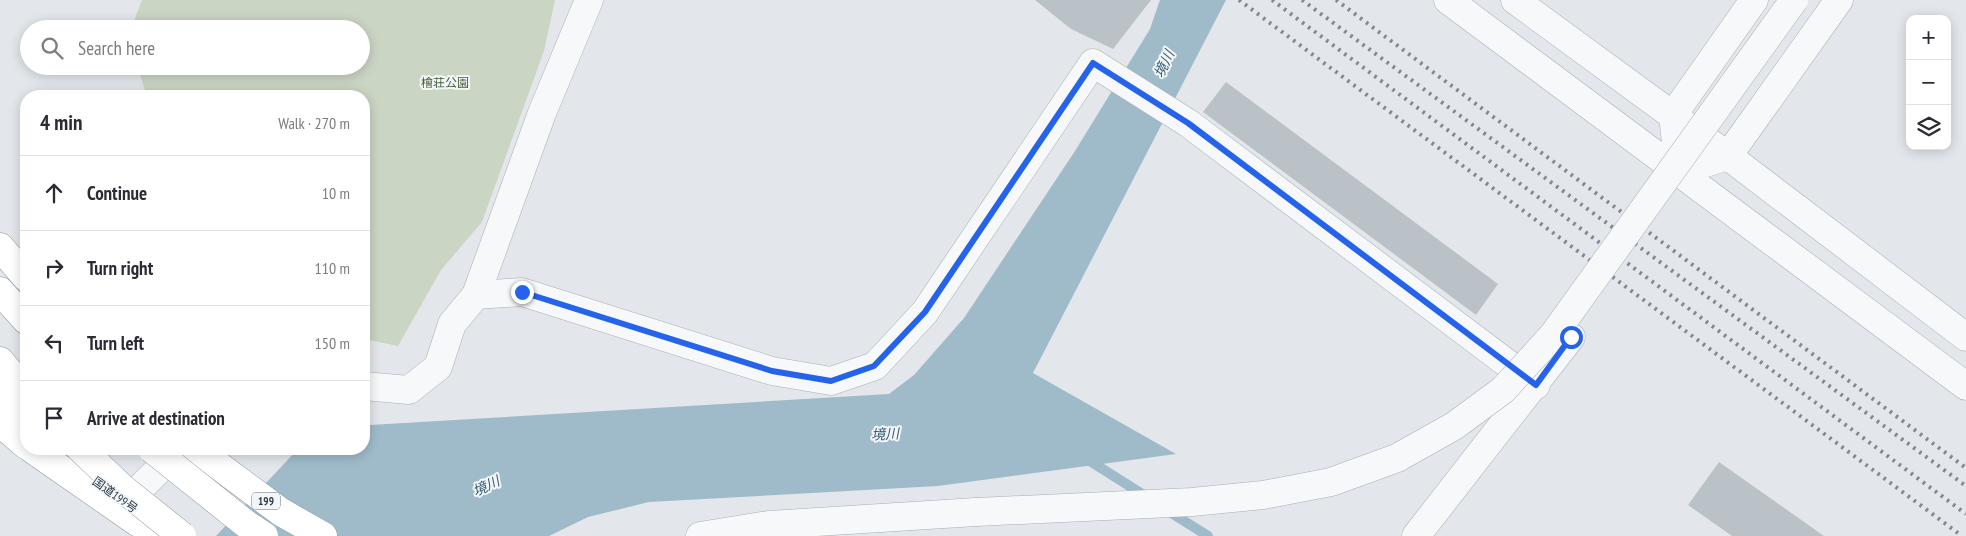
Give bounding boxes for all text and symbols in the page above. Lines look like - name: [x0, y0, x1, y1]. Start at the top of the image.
- map controls: [1906, 15, 1951, 150]
- button: +: [1906, 15, 1951, 60]
- search box: [20, 20, 370, 75]
- icon: search: [38, 34, 66, 62]
- text: Search here: [78, 36, 155, 60]
- water label: 境川: [1150, 46, 1179, 80]
- button: −: [1906, 60, 1951, 105]
- park label: 檜荘公園: [421, 75, 469, 90]
- button: layers: [1906, 105, 1951, 150]
- text: 4 min: [40, 109, 82, 136]
- text: Walk · 270 m: [278, 113, 350, 133]
- icon: ahead: [40, 179, 68, 207]
- text: Continue: [87, 181, 147, 205]
- text: 10 m: [322, 183, 350, 203]
- icon: right: [40, 254, 68, 282]
- text: Turn right: [87, 256, 153, 280]
- text: 110 m: [315, 258, 350, 278]
- route end: [511, 281, 534, 304]
- route start: [1560, 326, 1583, 349]
- icon: left: [40, 329, 68, 357]
- text: Turn left: [87, 331, 144, 355]
- text: 150 m: [315, 333, 350, 353]
- icon: arrive: [40, 404, 68, 432]
- text: Arrive at destination: [87, 406, 225, 430]
- water label: 境川: [871, 424, 901, 444]
- water label: 境川: [470, 471, 504, 500]
- street label: 国道199号: [90, 473, 141, 516]
- road number: 199: [252, 492, 280, 510]

